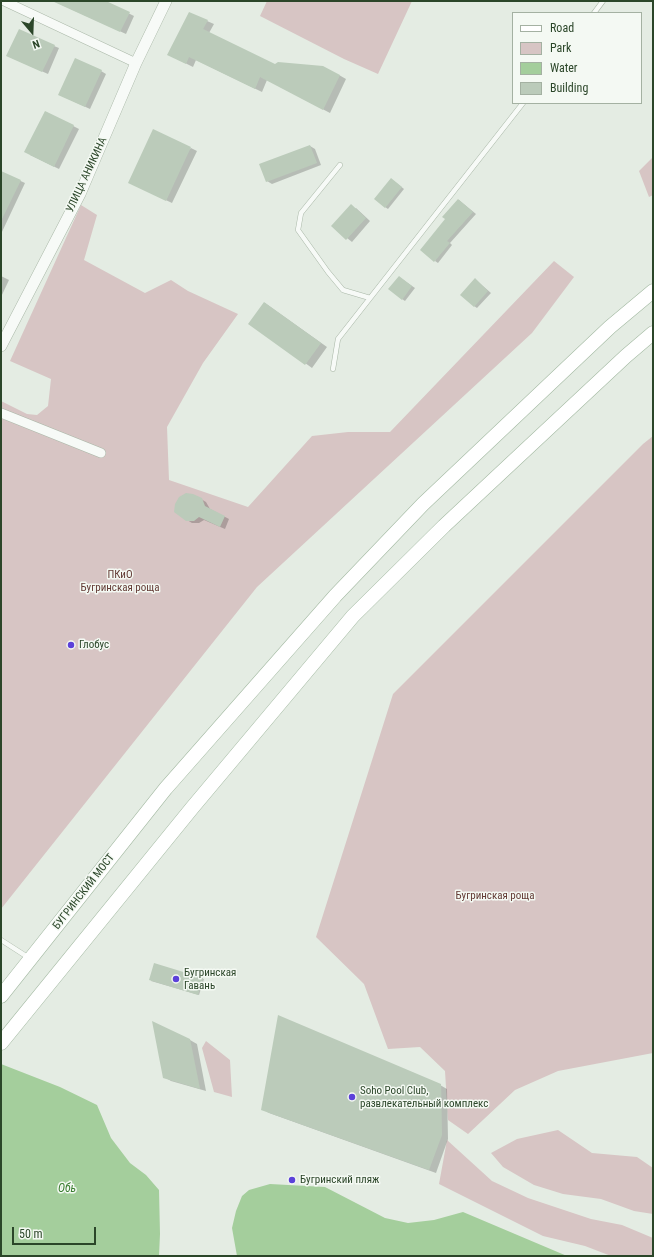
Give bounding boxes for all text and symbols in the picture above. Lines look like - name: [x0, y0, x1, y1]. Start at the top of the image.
- north arrow: [12, 12, 52, 52]
- legend: [512, 12, 642, 104]
- text: Road: [550, 21, 574, 35]
- text: N: [31, 37, 41, 51]
- text: Park: [550, 41, 571, 55]
- text: Water: [550, 61, 578, 75]
- text: Building: [550, 81, 588, 95]
- street label: УЛИЦА АНИКИНА: [64, 135, 110, 215]
- park label: ПКиО Бугринская роща: [81, 568, 159, 594]
- place label: Глобус: [79, 638, 109, 652]
- marker: Глобус: [66, 640, 76, 650]
- street label: БУГРИНСКИЙ МОСТ: [50, 852, 118, 932]
- park label: Бугринская роща: [456, 889, 534, 903]
- place label: Бугринская Гавань: [184, 966, 236, 992]
- marker: Бугринская Гавань: [171, 974, 181, 984]
- place label: Soho Pool Club, развлекательный комплекс: [360, 1084, 488, 1110]
- marker: Soho Pool Club, развлекательный комплекс: [347, 1092, 357, 1102]
- place label: Бугринский пляж: [300, 1173, 379, 1187]
- marker: Бугринский пляж: [287, 1175, 297, 1185]
- water label: Обь: [58, 1182, 76, 1196]
- scale bar: [14, 1219, 98, 1245]
- text: 50 m: [19, 1227, 43, 1241]

